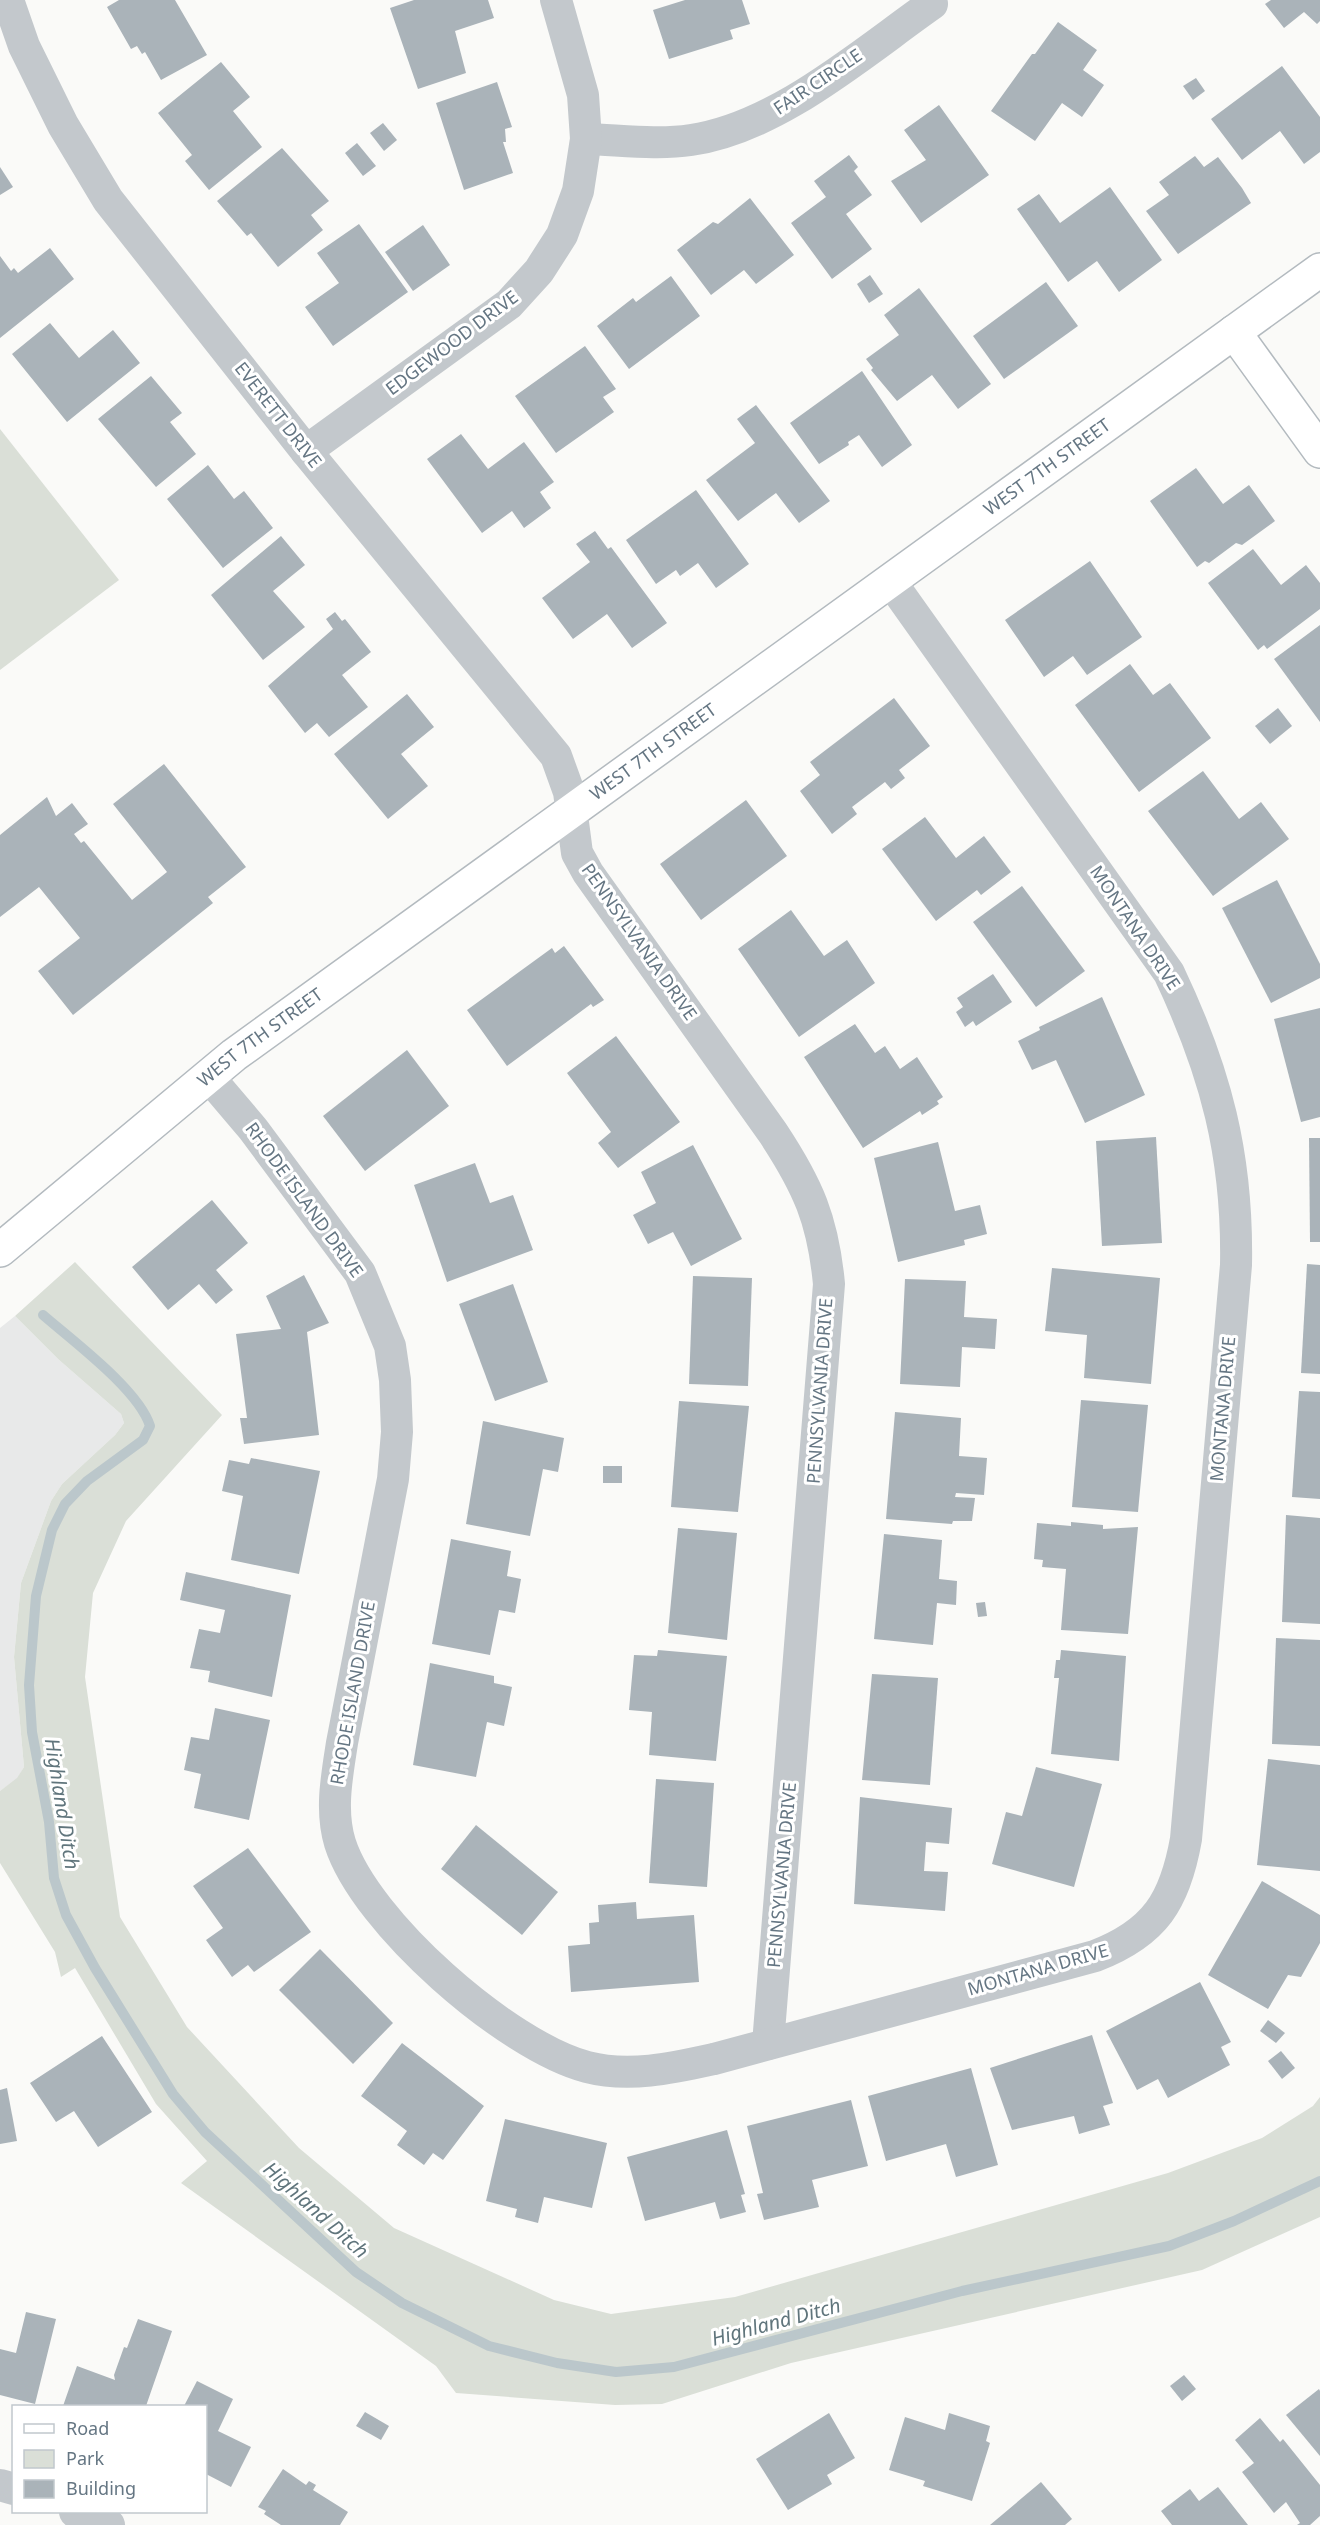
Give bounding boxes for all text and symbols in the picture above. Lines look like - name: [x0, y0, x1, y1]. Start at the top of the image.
- street label: FAIR CIRCLE: [768, 43, 866, 120]
- street label: EDGEWOOD DRIVE: [380, 284, 523, 400]
- street label: EVERETT DRIVE: [230, 356, 328, 472]
- street label: WEST 7TH STREET: [978, 412, 1115, 520]
- street label: WEST 7TH STREET: [585, 697, 721, 805]
- street label: PENNSYLVANIA DRIVE: [577, 858, 703, 1025]
- street label: MONTANA DRIVE: [1085, 860, 1186, 994]
- street label: WEST 7TH STREET: [192, 982, 327, 1092]
- street label: RHODE ISLAND DRIVE: [240, 1117, 369, 1282]
- street label: PENNSYLVANIA DRIVE: [801, 1297, 837, 1485]
- street label: MONTANA DRIVE: [1204, 1335, 1240, 1482]
- street label: RHODE ISLAND DRIVE: [324, 1599, 380, 1787]
- water label: Highland Ditch: [39, 1736, 86, 1872]
- street label: PENNSYLVANIA DRIVE: [761, 1781, 801, 1969]
- street label: MONTANA DRIVE: [965, 1937, 1111, 2001]
- water label: Highland Ditch: [258, 2155, 375, 2264]
- water label: Highland Ditch: [708, 2291, 843, 2352]
- legend: [12, 2405, 207, 2513]
- text: Road: [66, 2416, 109, 2440]
- text: Park: [66, 2446, 104, 2470]
- text: Building: [66, 2476, 136, 2500]

